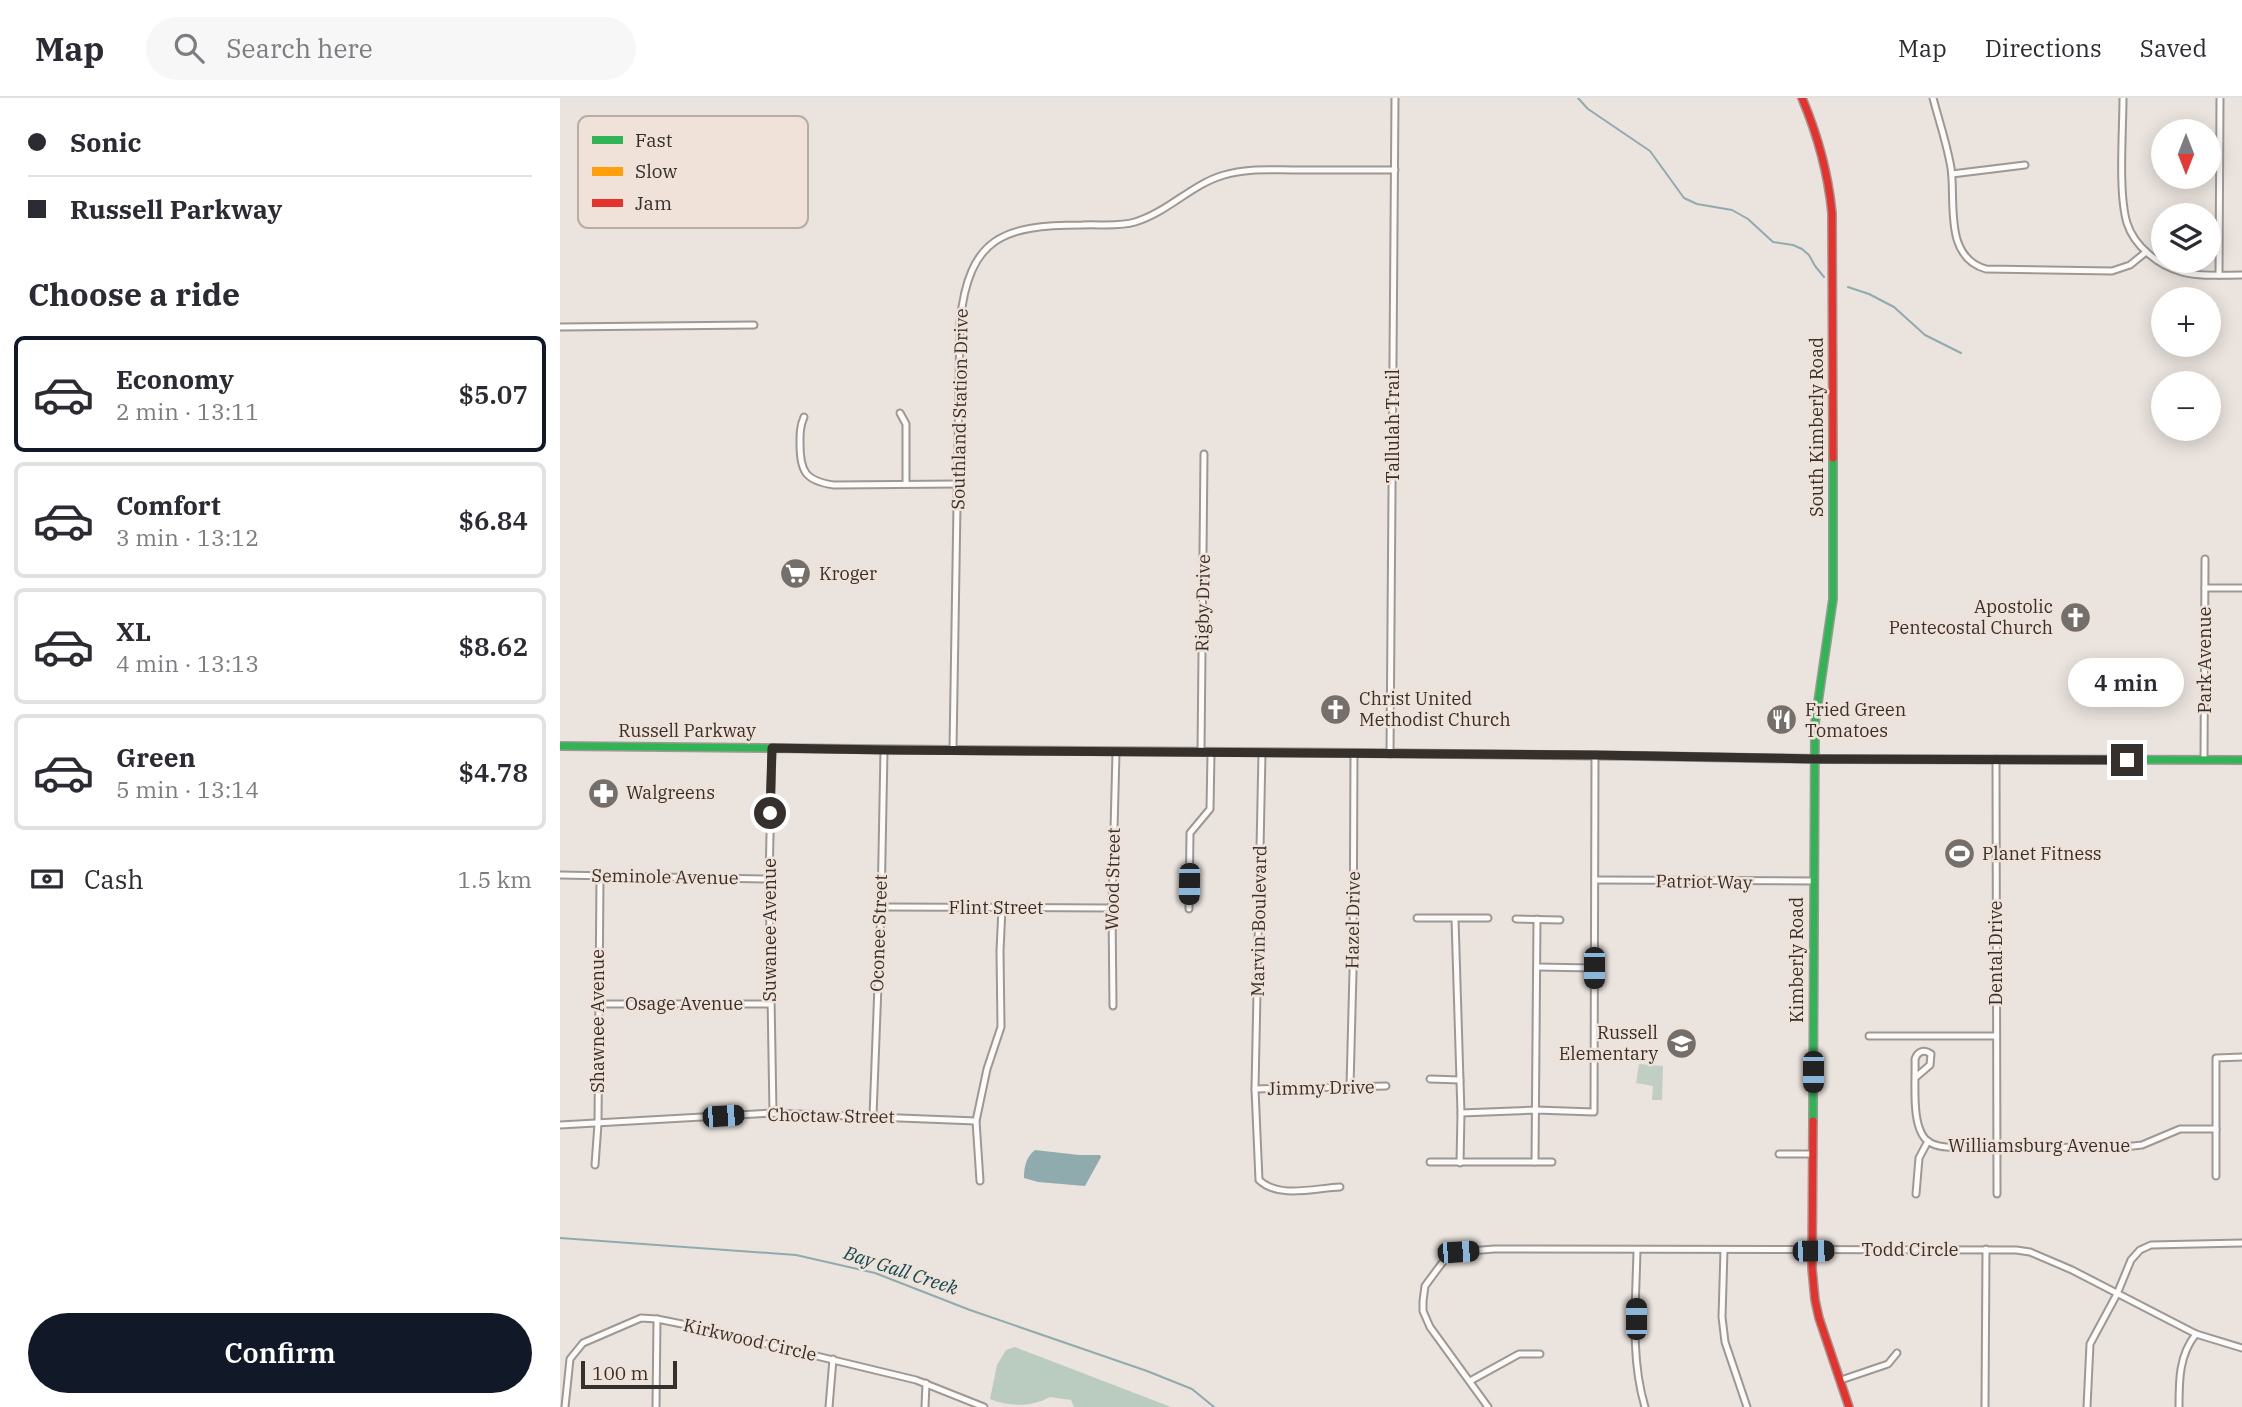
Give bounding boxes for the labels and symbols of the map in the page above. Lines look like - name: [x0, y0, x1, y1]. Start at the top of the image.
- legend: [578, 116, 808, 228]
- north arrow: [2151, 119, 2221, 189]
- text: Fast: [635, 128, 673, 152]
- text: Slow: [635, 159, 677, 183]
- text: Jam: [635, 191, 672, 215]
- street label: Southland Station Drive: [946, 308, 973, 510]
- street label: South Kimberly Road: [1805, 337, 1828, 517]
- street label: Tallulah Trail: [1381, 369, 1404, 483]
- street label: Rigby Drive: [1190, 554, 1215, 652]
- supermarket icon: Kroger: [779, 557, 813, 591]
- place label: Kroger: [819, 562, 877, 585]
- place label: Apostolic Pentecostal Church: [1889, 595, 2053, 639]
- church icon: Apostolic Pentecostal Church: [2059, 600, 2093, 634]
- street label: Park Avenue: [2193, 607, 2216, 713]
- callout: 4 min: [2069, 658, 2185, 708]
- place label: Christ United Methodist Church: [1359, 687, 1511, 731]
- church icon: Christ United Methodist Church: [1319, 692, 1353, 726]
- place label: Fried Green Tomatoes: [1805, 698, 1906, 742]
- restaurant icon: Fried Green Tomatoes: [1765, 703, 1799, 737]
- street label: Russell Parkway: [618, 719, 756, 742]
- route end: [2111, 744, 2143, 776]
- pharmacy icon: Walgreens: [586, 776, 620, 810]
- place label: Walgreens: [626, 781, 715, 804]
- route start: [754, 797, 786, 829]
- street label: Wood Street: [1100, 827, 1125, 931]
- sports icon: Planet Fitness: [1942, 837, 1976, 871]
- place label: Planet Fitness: [1982, 842, 2102, 865]
- street label: Marvin Boulevard: [1246, 845, 1271, 997]
- street label: Suwanee Avenue: [758, 858, 781, 1002]
- car: [1179, 863, 1200, 905]
- street label: Seminole Avenue: [591, 864, 739, 889]
- street label: Patriot Way: [1655, 869, 1753, 894]
- street label: Hazel Drive: [1340, 871, 1365, 969]
- street label: Oconee Street: [865, 874, 892, 992]
- street label: Flint Street: [949, 896, 1043, 919]
- street label: Kimberly Road: [1785, 897, 1808, 1023]
- street label: Dental Drive: [1984, 900, 2007, 1006]
- car: [1584, 947, 1605, 989]
- street label: Shawnee Avenue: [586, 949, 609, 1093]
- street label: Osage Avenue: [625, 992, 743, 1015]
- place label: Russell Elementary: [1559, 1021, 1658, 1065]
- school or university icon: Russell Elementary: [1664, 1026, 1698, 1060]
- car: [1803, 1051, 1824, 1093]
- street label: Jimmy Drive: [1267, 1075, 1375, 1100]
- street label: Choctaw Street: [767, 1103, 895, 1128]
- car: [702, 1104, 745, 1128]
- street label: Williamsburg Avenue: [1948, 1134, 2130, 1157]
- street label: Todd Circle: [1862, 1238, 1958, 1261]
- water label: Bay Gall Creek: [840, 1240, 962, 1300]
- car: [1437, 1240, 1480, 1264]
- car: [1792, 1240, 1835, 1262]
- car: [1626, 1298, 1647, 1340]
- street label: Kirkwood Circle: [681, 1313, 819, 1366]
- scale bar: [581, 1358, 677, 1390]

